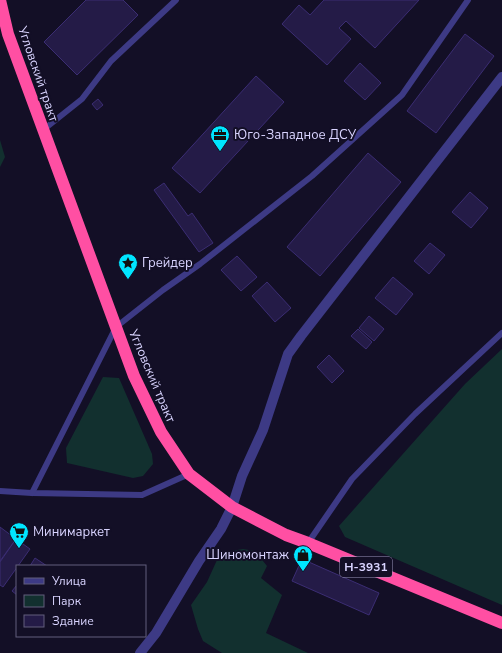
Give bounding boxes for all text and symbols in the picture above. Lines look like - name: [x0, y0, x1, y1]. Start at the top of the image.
- street label: Угловский тракт: [13, 23, 63, 124]
- office icon: Юго-Западное ДСУ: [209, 124, 231, 152]
- place label: Юго-Западное ДСУ: [234, 126, 357, 144]
- place icon: Грейдер: [117, 252, 139, 280]
- place label: Грейдер: [142, 254, 193, 272]
- street label: Угловский тракт: [124, 326, 180, 426]
- supermarket icon: Минимаркет: [8, 521, 30, 549]
- place label: Минимаркет: [33, 523, 110, 541]
- shop icon: Шиномонтаж: [292, 544, 314, 572]
- place label: Шиномонтаж: [206, 546, 290, 564]
- road number: Н-3931: [340, 557, 392, 577]
- legend: [16, 565, 146, 637]
- text: Улица: [51, 573, 86, 589]
- text: Парк: [52, 593, 82, 609]
- text: Здание: [52, 613, 94, 629]

